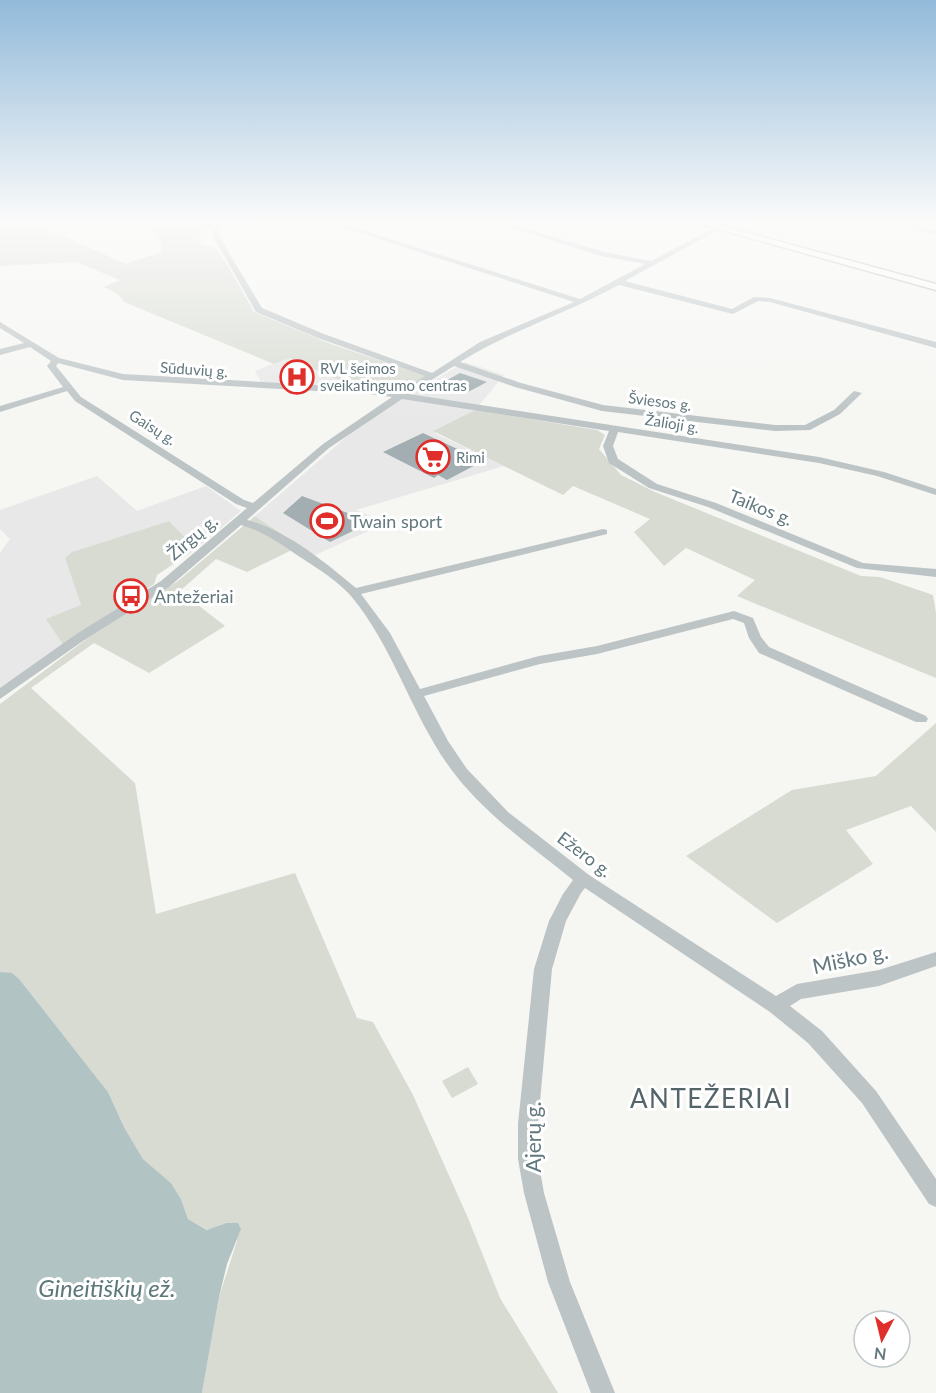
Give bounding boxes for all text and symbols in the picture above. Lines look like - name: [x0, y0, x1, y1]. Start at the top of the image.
- street label: Sūduvių g.: [159, 358, 229, 380]
- hospital icon: RVL šeimos sveikatingumo centras: [279, 359, 315, 395]
- place label: RVL šeimos sveikatingumo centras: [320, 359, 467, 394]
- street label: Šviesos g.: [627, 388, 693, 414]
- street label: Gaisų g.: [126, 406, 180, 448]
- street label: Žalioji g.: [644, 410, 700, 436]
- supermarket icon: Rimi: [415, 439, 451, 475]
- place label: Rimi: [456, 448, 485, 466]
- street label: Taikos g.: [726, 484, 796, 530]
- sports icon: Twain sport: [309, 503, 345, 539]
- street label: Žirgų g.: [162, 510, 222, 564]
- place label: Twain sport: [350, 510, 443, 532]
- bus stop icon: Antežeriai: [113, 578, 149, 614]
- place label: Antežeriai: [154, 585, 234, 607]
- street label: Ežero g.: [553, 826, 617, 882]
- street label: Miško g.: [810, 938, 890, 978]
- district label: ANTEŽERIAI: [630, 1082, 792, 1114]
- street label: Ajerų g.: [520, 1102, 545, 1172]
- water label: Gineitiškių ež.: [38, 1273, 176, 1302]
- north arrow: [852, 1309, 912, 1369]
- text: N: [873, 1344, 887, 1365]

